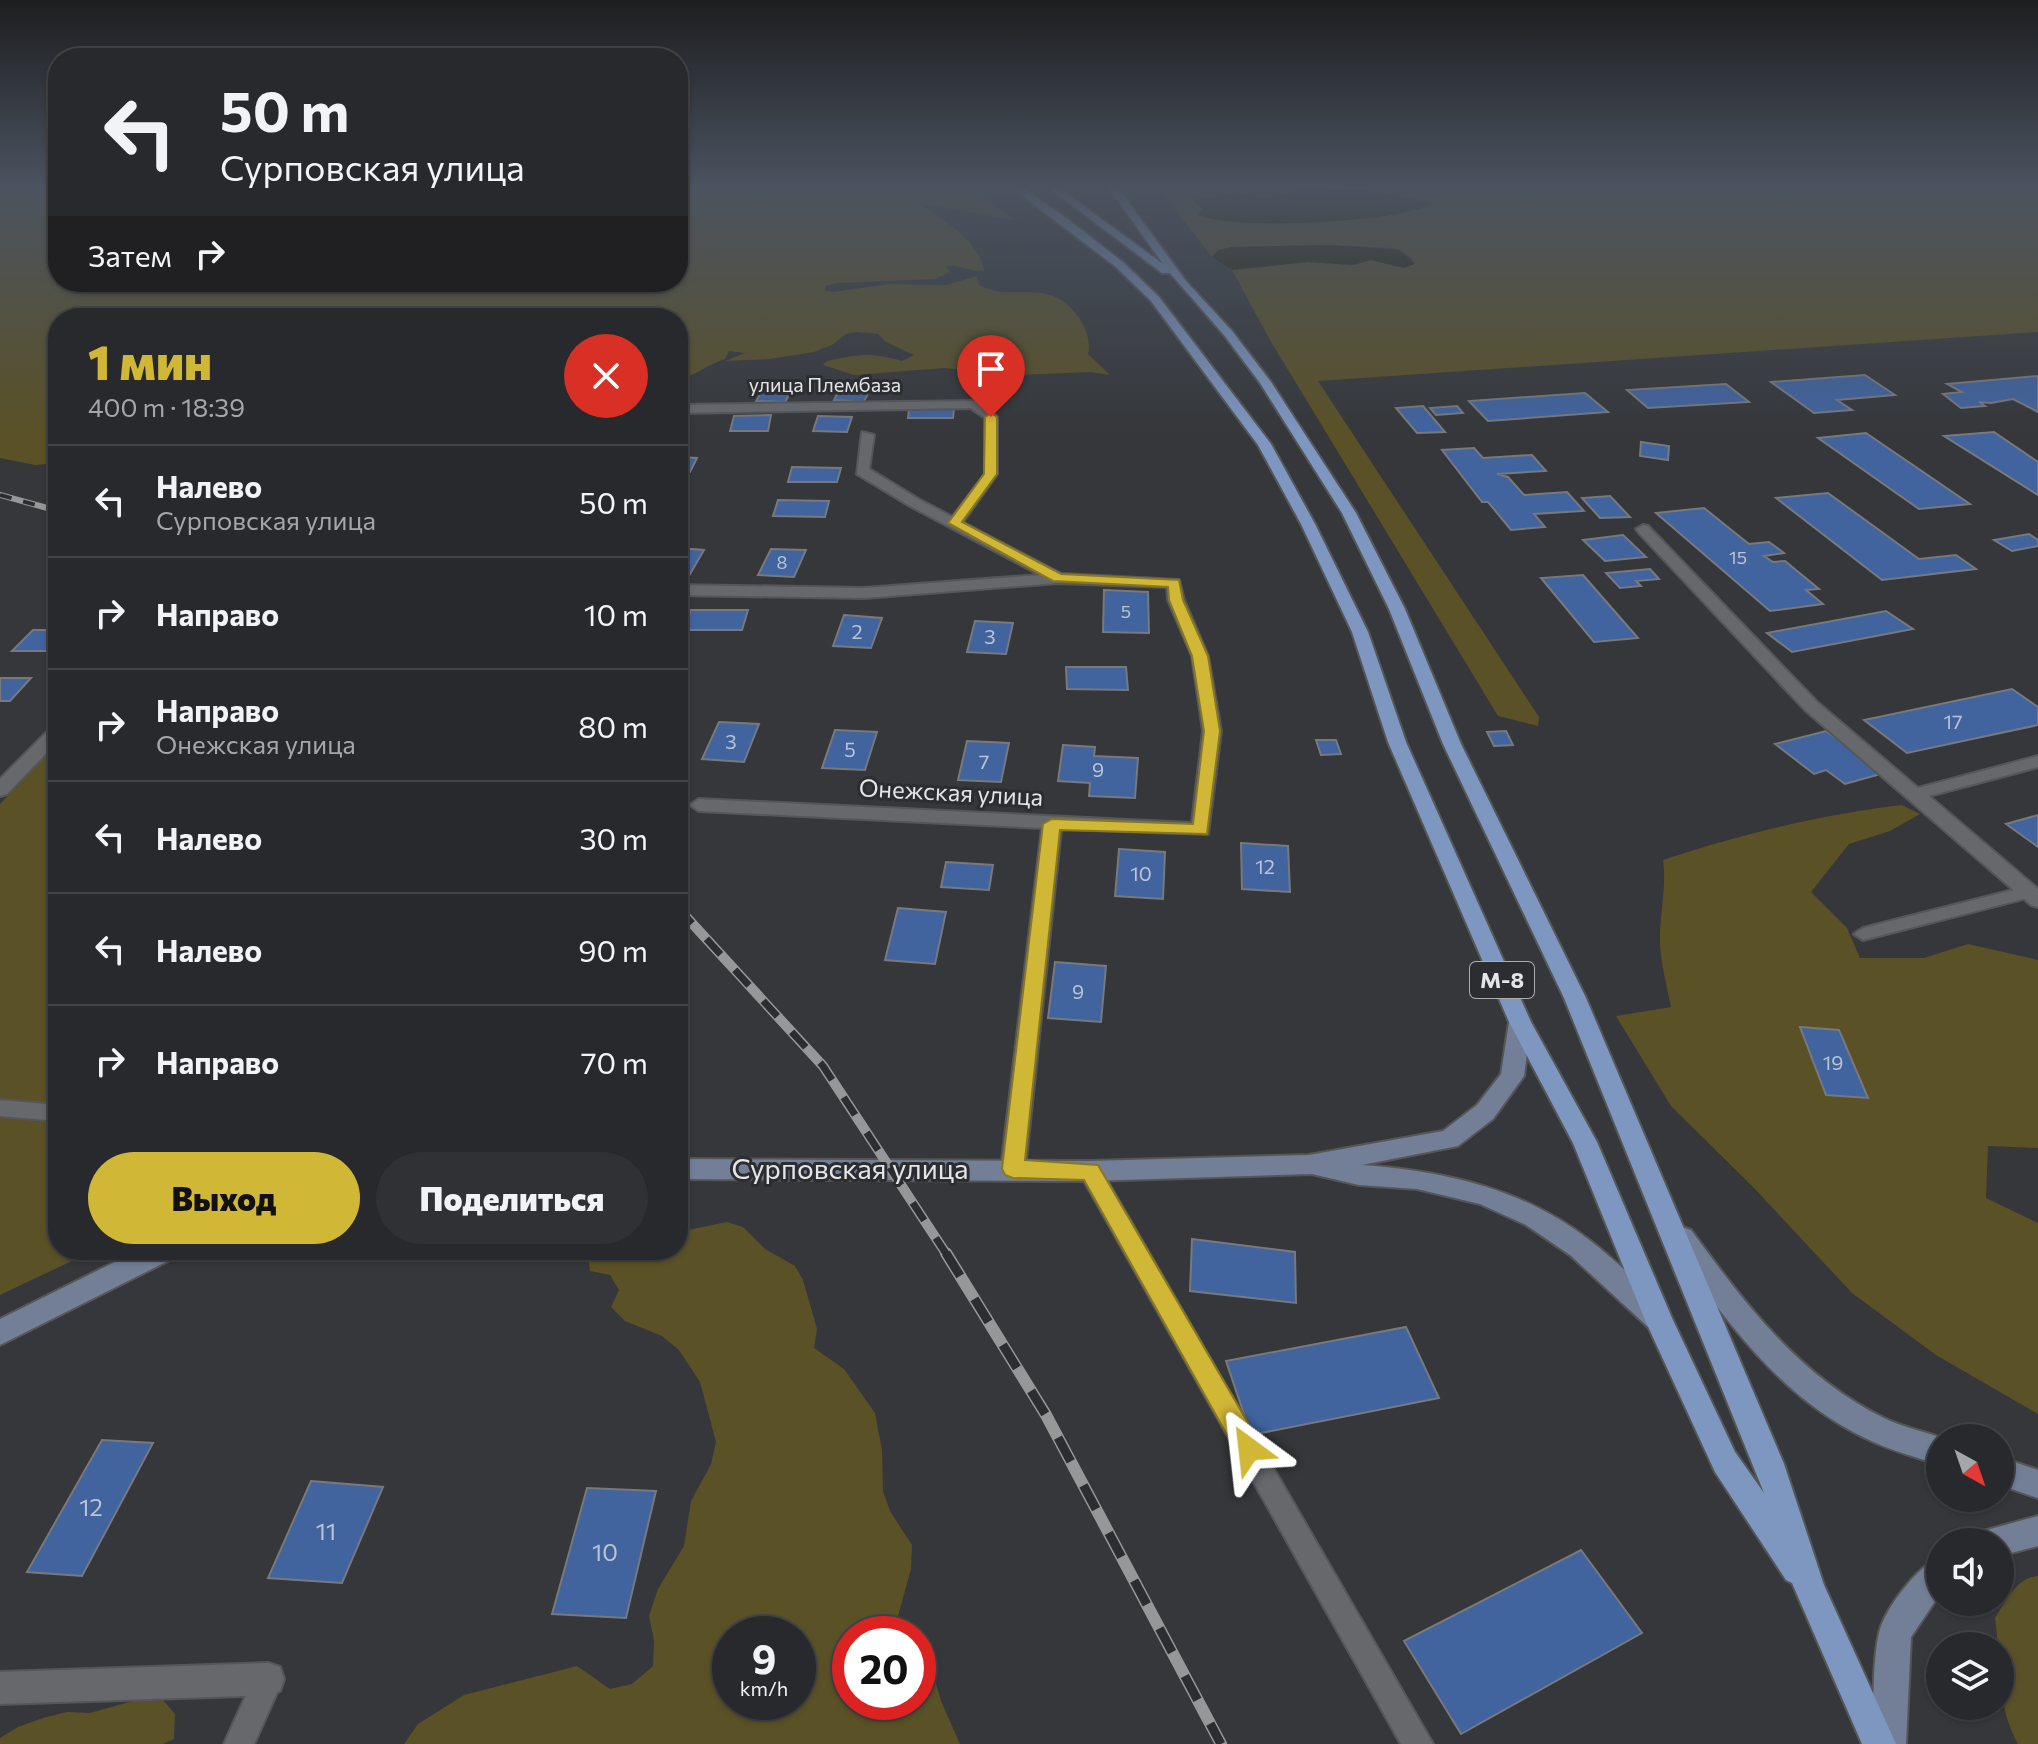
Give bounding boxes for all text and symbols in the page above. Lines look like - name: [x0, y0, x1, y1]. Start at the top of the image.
- text: 50 m: [220, 75, 349, 144]
- icon: left: [88, 80, 192, 184]
- text: Сурповская улица: [220, 144, 525, 188]
- icon: right: [188, 232, 232, 276]
- text: Затем: [88, 236, 172, 273]
- text: 1 мин: [88, 331, 212, 390]
- button: close: [564, 334, 648, 418]
- pin: [957, 335, 1025, 417]
- icon: arrive: [969, 347, 1013, 391]
- street label: улица Плембаза: [749, 372, 901, 396]
- text: 400 m · 18:39: [88, 391, 245, 422]
- text: Налево: [156, 467, 262, 504]
- icon: left: [88, 479, 132, 523]
- text: 50 m: [579, 483, 648, 520]
- text: Сурповская улица: [156, 504, 376, 535]
- house number: 15: [1729, 546, 1747, 568]
- house number: 8: [777, 551, 788, 573]
- icon: right: [88, 591, 132, 635]
- text: Направо: [156, 595, 279, 632]
- text: 10 m: [584, 595, 648, 632]
- house number: 5: [1121, 600, 1131, 622]
- house number: 2: [851, 619, 863, 643]
- house number: 3: [984, 624, 996, 648]
- text: Направо: [156, 691, 279, 728]
- icon: right: [88, 703, 132, 747]
- text: 80 m: [578, 707, 648, 744]
- house number: 17: [1943, 709, 1963, 733]
- text: Онежская улица: [156, 728, 356, 759]
- house number: 3: [725, 729, 737, 753]
- house number: 5: [844, 737, 856, 761]
- house number: 7: [979, 749, 989, 773]
- house number: 9: [1092, 757, 1104, 781]
- street label: Онежская улица: [858, 772, 1044, 811]
- icon: left: [88, 815, 132, 859]
- text: Налево: [156, 819, 262, 856]
- text: 30 m: [579, 819, 648, 856]
- house number: 12: [1255, 854, 1275, 878]
- house number: 10: [1130, 861, 1152, 885]
- icon: left: [88, 927, 132, 971]
- text: Налево: [156, 931, 262, 968]
- text: 90 m: [578, 931, 648, 968]
- road number: М-8: [1470, 962, 1534, 998]
- house number: 9: [1072, 979, 1084, 1003]
- icon: right: [88, 1039, 132, 1083]
- text: Направо: [156, 1043, 279, 1080]
- text: 70 m: [581, 1043, 648, 1080]
- house number: 19: [1823, 1050, 1843, 1074]
- street label: Сурповская улица: [731, 1151, 969, 1185]
- button: Выход: [88, 1152, 360, 1244]
- button: Поделиться: [376, 1152, 648, 1244]
- position arrow: [1207, 1407, 1291, 1491]
- north arrow: [1926, 1424, 2014, 1512]
- map controls: [1926, 1424, 2014, 1720]
- house number: 12: [79, 1492, 103, 1521]
- house number: 11: [316, 1516, 336, 1545]
- button: sound: [1926, 1528, 2014, 1616]
- house number: 10: [592, 1537, 618, 1566]
- speed limit sign: 20: [832, 1616, 936, 1720]
- button: layers: [1926, 1632, 2014, 1720]
- text: 9: [752, 1633, 776, 1682]
- text: km/h: [740, 1676, 788, 1700]

